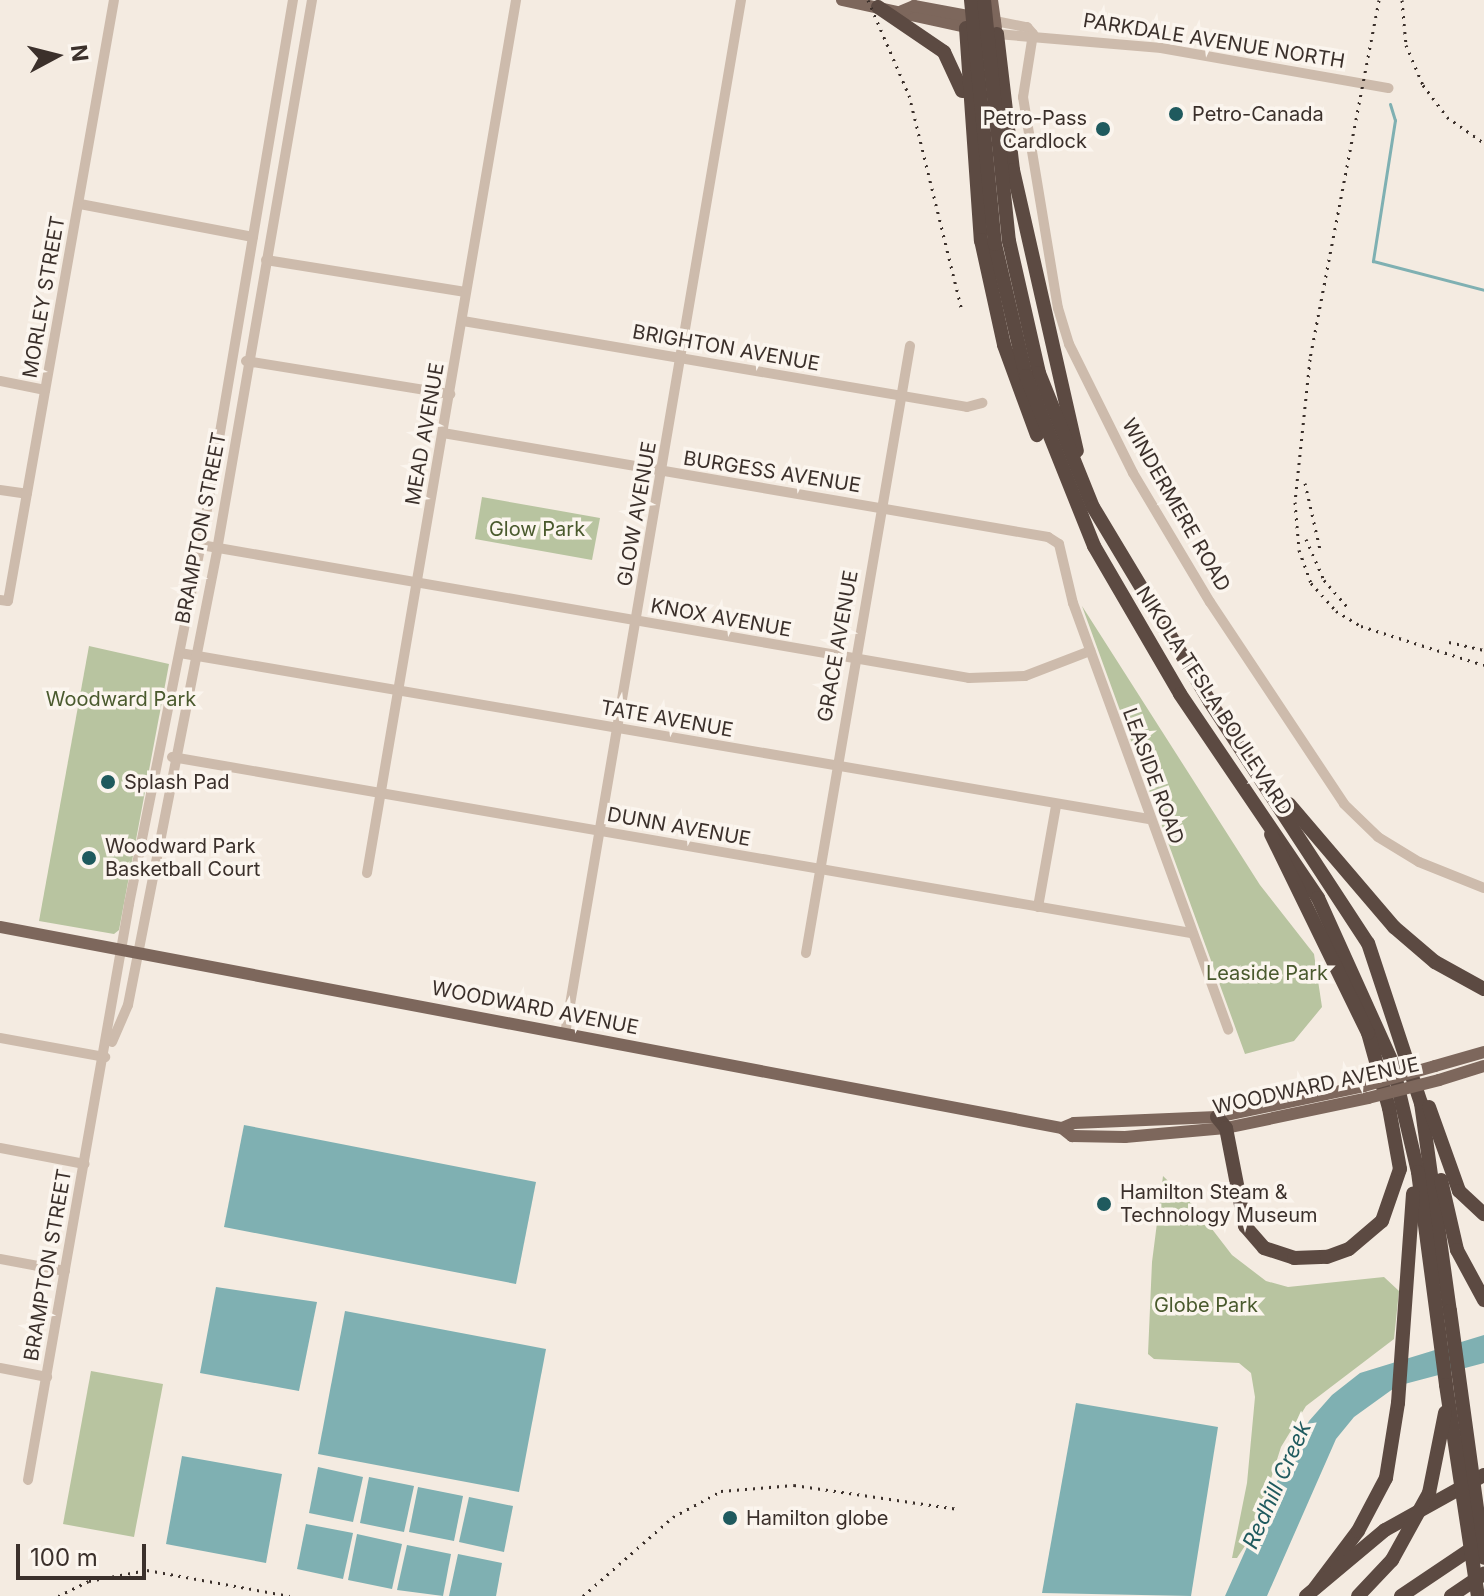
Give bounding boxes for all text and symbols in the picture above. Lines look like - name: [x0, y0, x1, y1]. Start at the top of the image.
- street label: PARKDALE AVENUE NORTH: [1081, 8, 1347, 74]
- north arrow: [16, 16, 96, 96]
- text: N: [66, 43, 94, 63]
- place label: Petro-Canada: [1192, 102, 1324, 126]
- marker: Petro-Canada: [1167, 105, 1185, 123]
- place label: Petro-Pass Cardlock: [983, 106, 1087, 153]
- marker: Petro-Pass Cardlock: [1094, 120, 1112, 138]
- street label: MORLEY STREET: [18, 214, 70, 380]
- street label: BRIGHTON AVENUE: [631, 320, 821, 376]
- street label: MEAD AVENUE: [401, 361, 449, 507]
- street label: WINDERMERE ROAD: [1117, 414, 1235, 596]
- street label: BRAMPTON STREET: [171, 430, 231, 626]
- street label: GLOW AVENUE: [612, 440, 662, 588]
- street label: BURGESS AVENUE: [682, 446, 862, 498]
- park label: Glow Park: [489, 517, 585, 541]
- street label: GRACE AVENUE: [813, 568, 863, 724]
- street label: NIKOLA TESLA BOULEVARD: [1131, 582, 1297, 820]
- street label: KNOX AVENUE: [649, 594, 793, 642]
- park label: Woodward Park: [46, 687, 196, 711]
- street label: TATE AVENUE: [599, 696, 735, 742]
- street label: LEASIDE ROAD: [1117, 705, 1189, 847]
- place label: Splash Pad: [124, 770, 229, 794]
- marker: Splash Pad: [99, 773, 117, 791]
- street label: DUNN AVENUE: [605, 803, 753, 851]
- place label: Woodward Park Basketball Court: [105, 834, 260, 881]
- marker: Woodward Park Basketball Court: [80, 849, 98, 867]
- park label: Leaside Park: [1206, 961, 1328, 985]
- street label: WOODWARD AVENUE: [430, 976, 640, 1040]
- street label: WOODWARD AVENUE: [1211, 1052, 1421, 1120]
- street label: BRAMPTON STREET: [19, 1167, 77, 1363]
- place label: Hamilton Steam & Technology Museum: [1120, 1180, 1317, 1227]
- marker: Hamilton Steam & Technology Museum: [1095, 1195, 1113, 1213]
- park label: Globe Park: [1154, 1293, 1258, 1317]
- water label: Redhill Creek: [1237, 1417, 1317, 1553]
- place label: Hamilton globe: [746, 1506, 888, 1530]
- marker: Hamilton globe: [721, 1509, 739, 1527]
- scale bar: [20, 1528, 150, 1578]
- text: 100 m: [30, 1543, 98, 1572]

